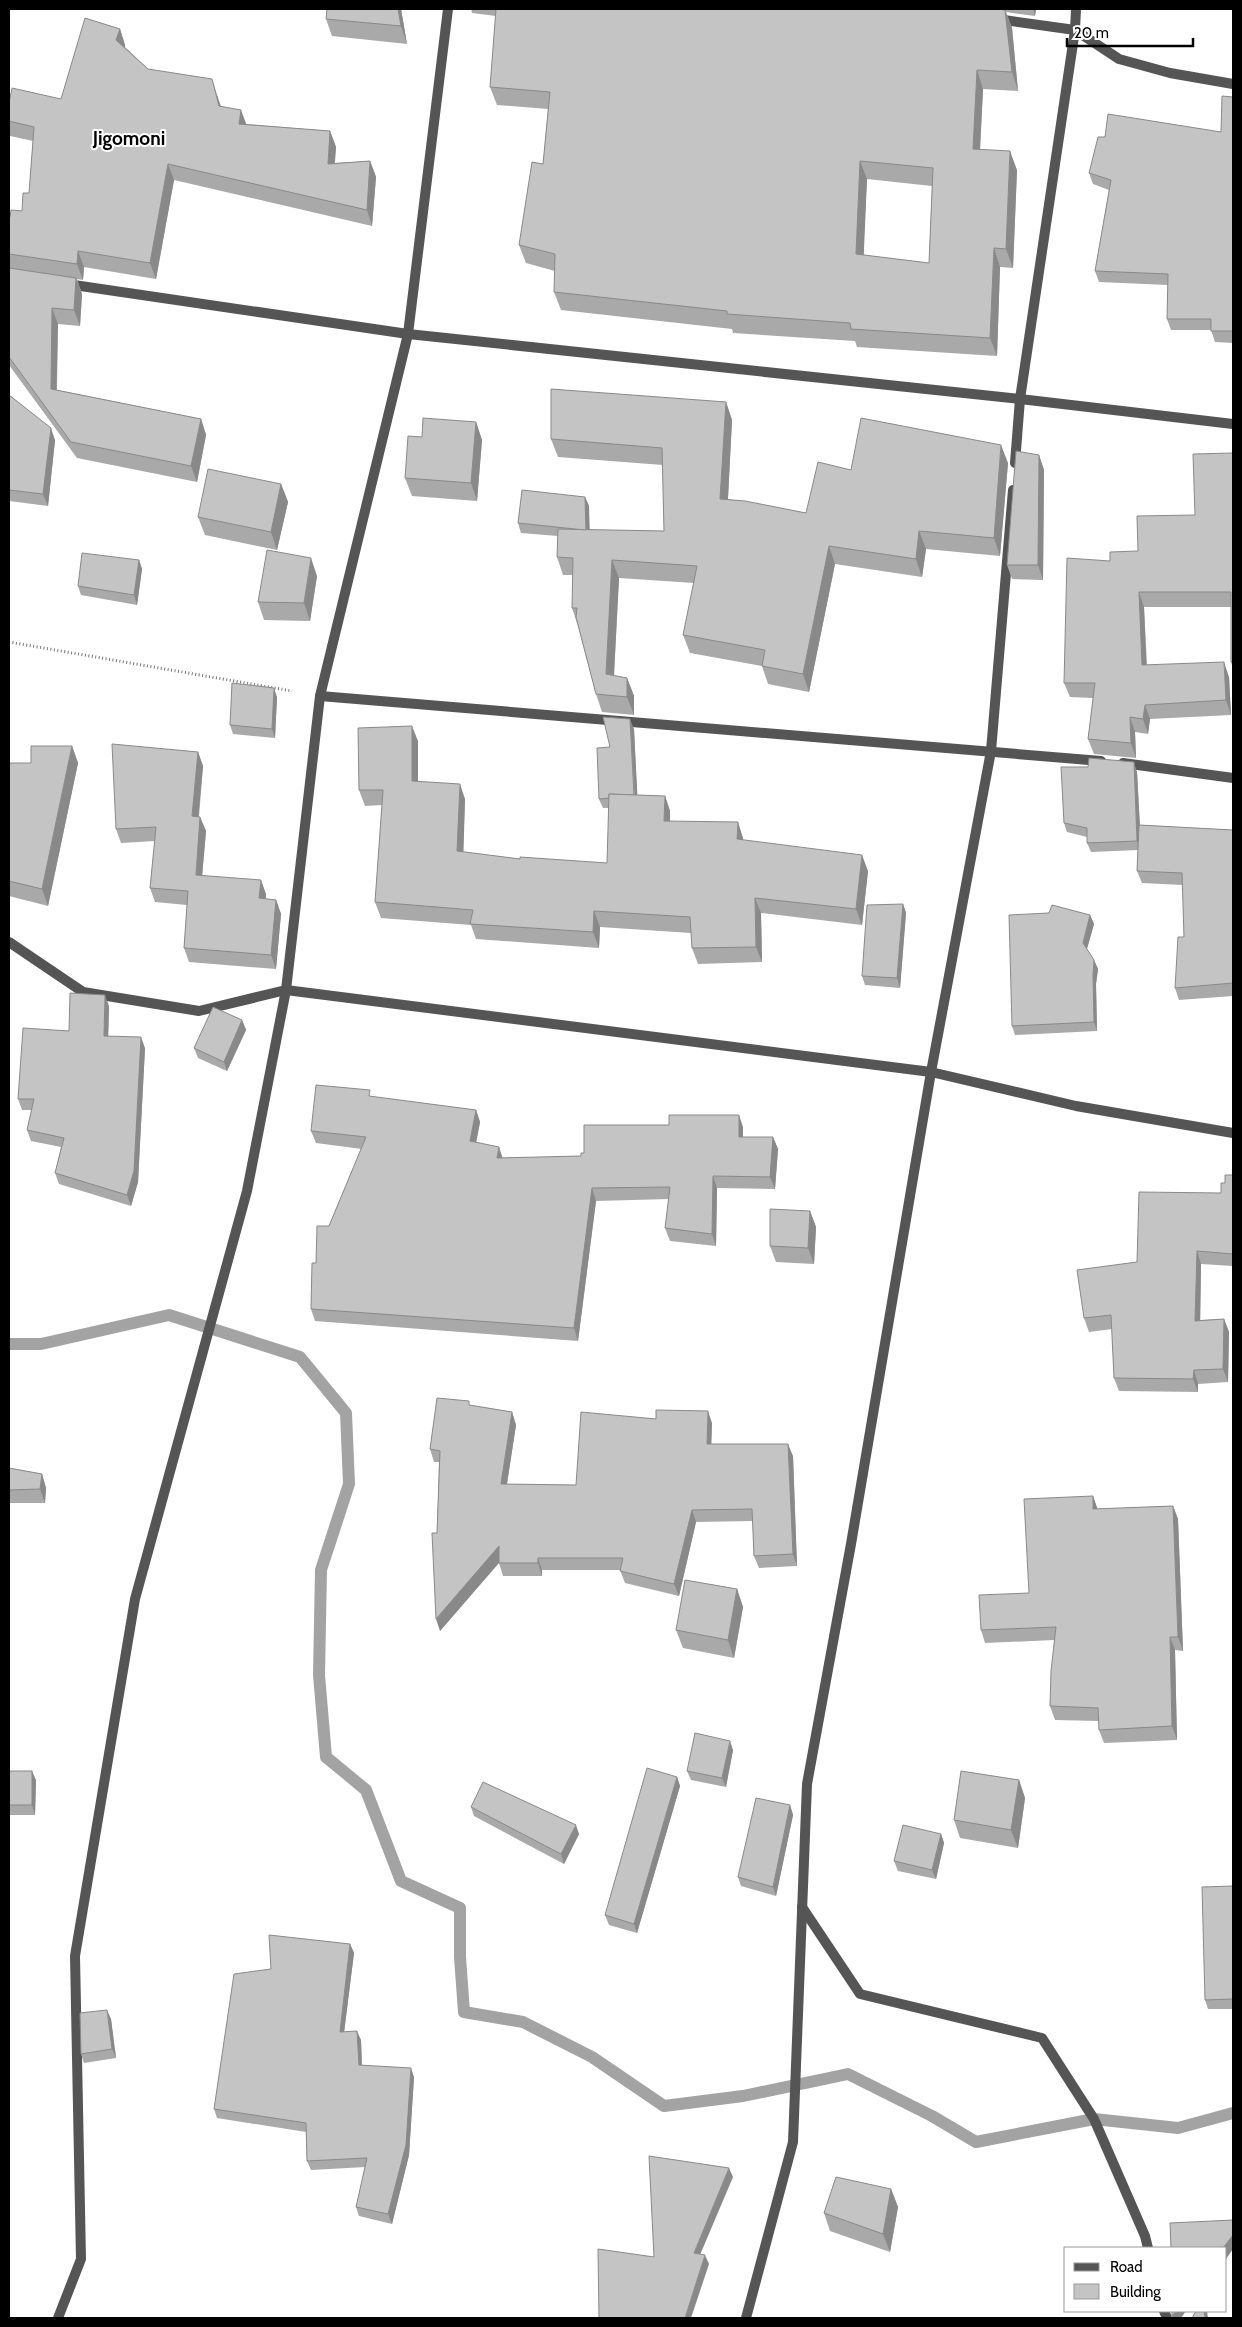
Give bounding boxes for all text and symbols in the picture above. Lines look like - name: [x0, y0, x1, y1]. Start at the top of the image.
- scale bar: [1067, 15, 1193, 47]
- text: 20 m: [1074, 24, 1109, 42]
- district label: Jigomoni: [92, 127, 165, 150]
- legend: [1064, 2247, 1227, 2312]
- text: Road: [1110, 2258, 1143, 2276]
- text: Building: [1110, 2283, 1161, 2301]

